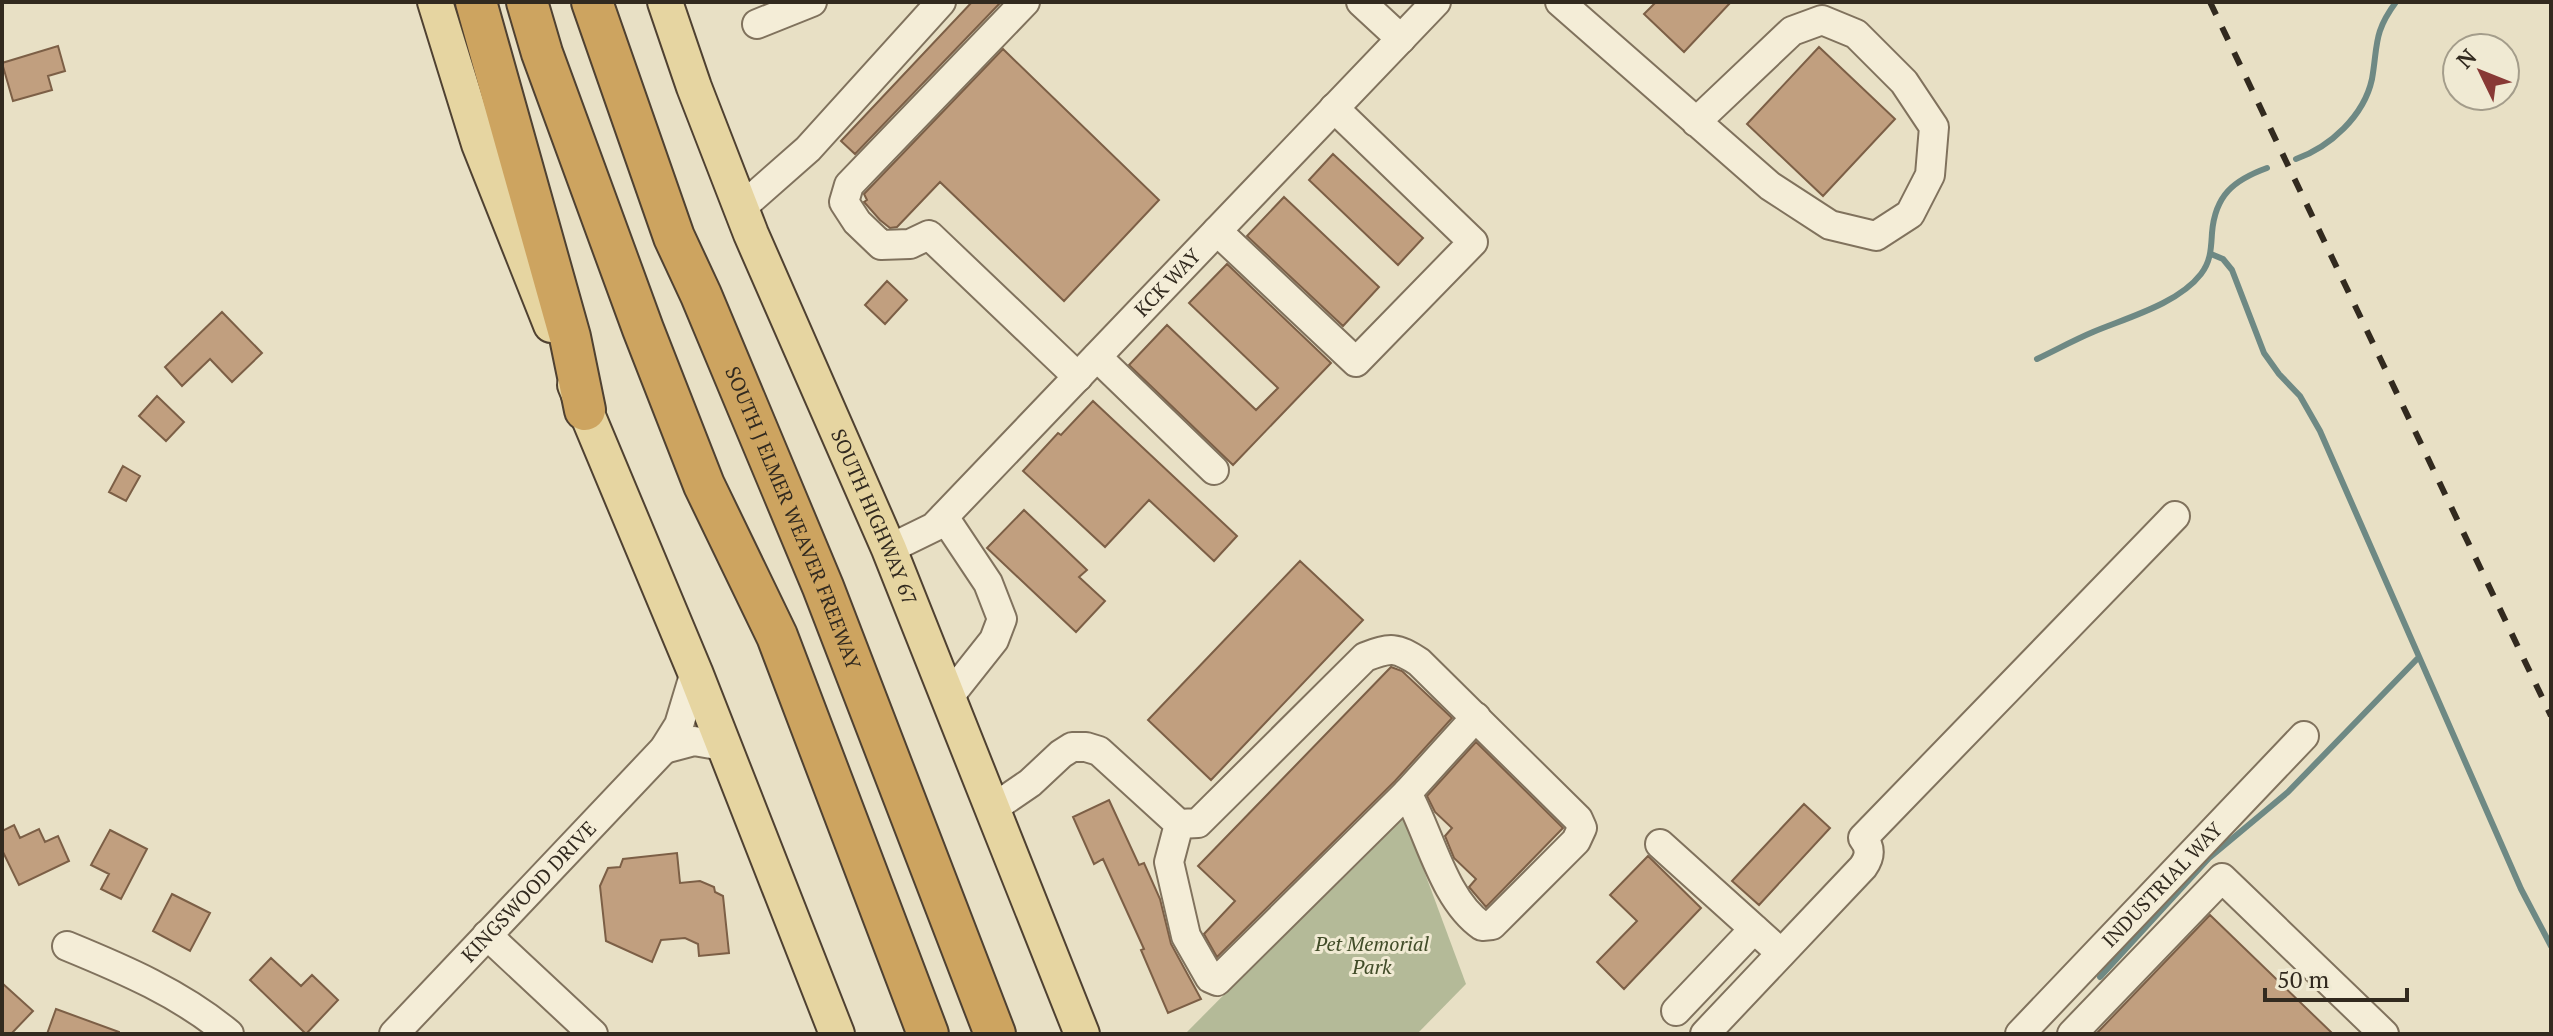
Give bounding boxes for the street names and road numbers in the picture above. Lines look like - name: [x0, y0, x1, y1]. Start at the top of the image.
- street label: KCK WAY: [1128, 242, 1206, 322]
- street label: SOUTH J ELMER WEAVER FREEWAY: [719, 362, 867, 673]
- street label: SOUTH HIGHWAY 67: [825, 425, 924, 609]
- street label: KINGSWOOD DRIVE: [455, 815, 602, 968]
- street label: INDUSTRIAL WAY: [2096, 816, 2228, 953]

